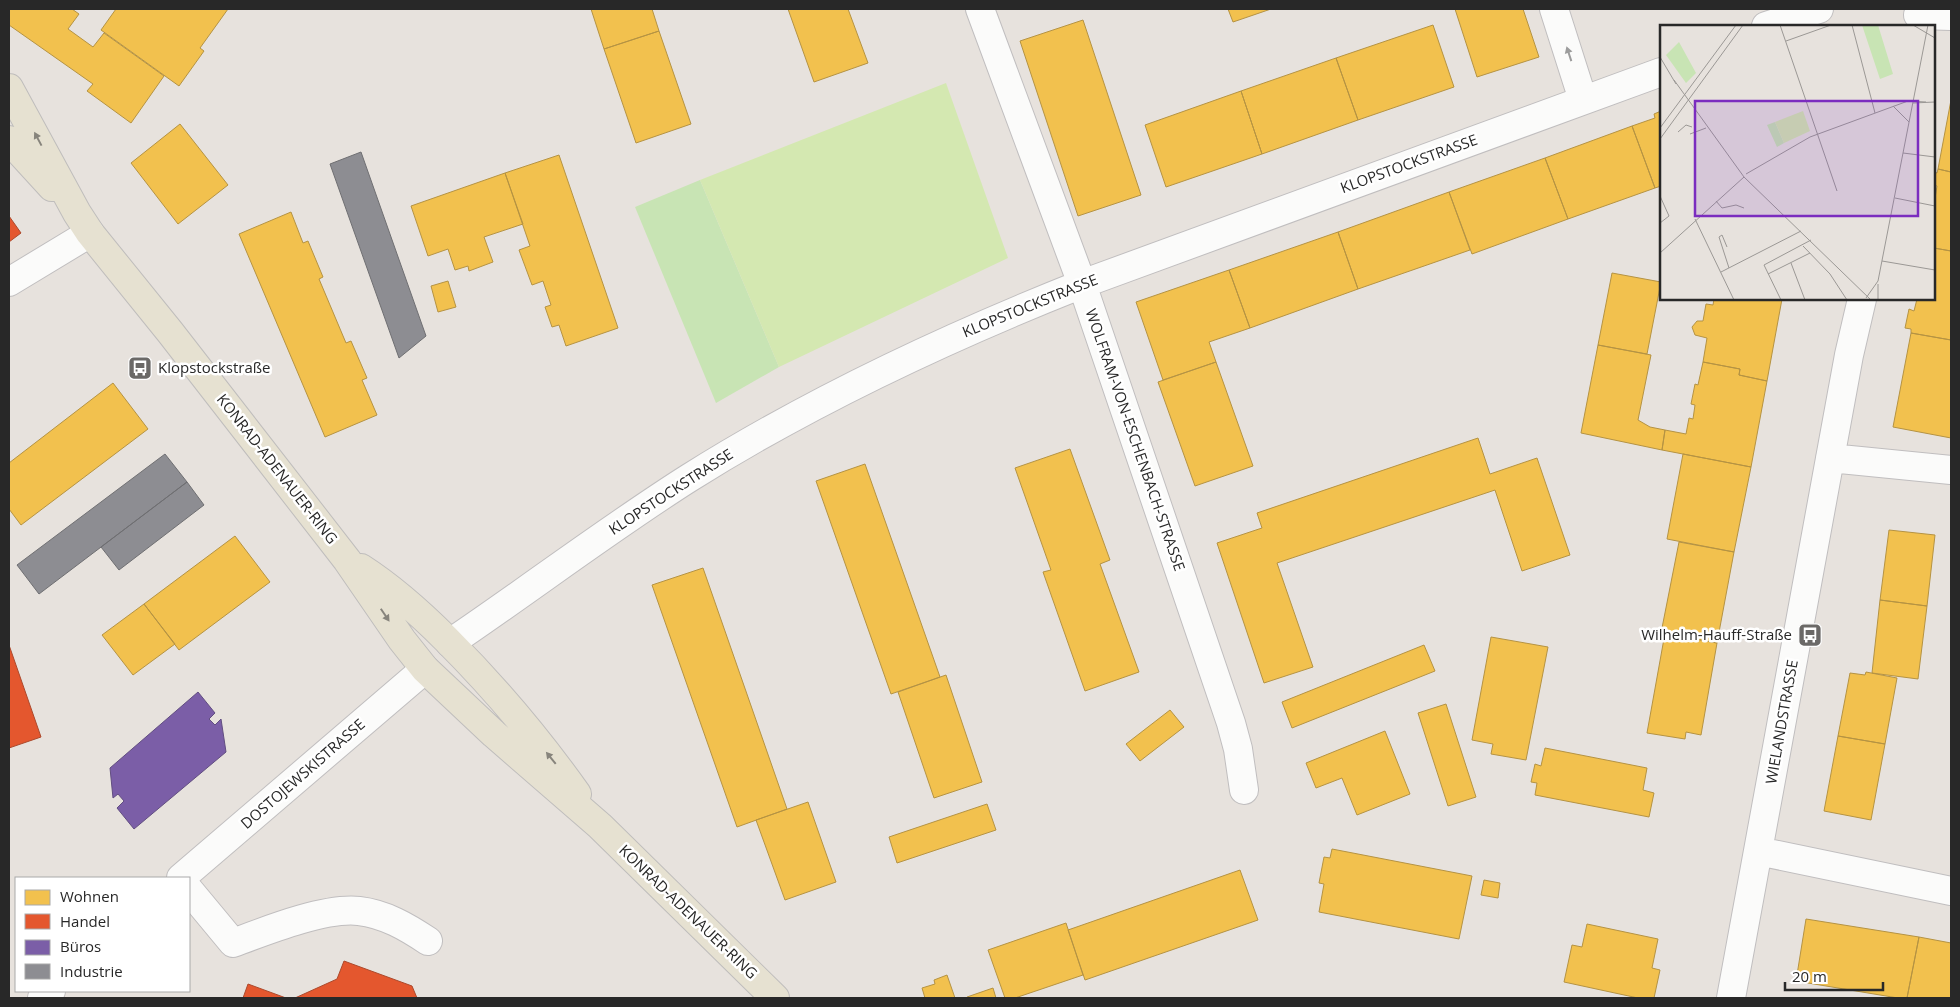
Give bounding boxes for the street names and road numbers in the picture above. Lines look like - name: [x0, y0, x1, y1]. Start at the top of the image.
- street label: KLOPSTOCKSTRASSE: [1337, 129, 1480, 197]
- street label: KLOPSTOCKSTRASSE: [959, 269, 1100, 341]
- street label: WOLFRAM-VON-ESCHENBACH-STRASSE: [1082, 306, 1190, 573]
- street label: KONRAD-ADENAUER-RING: [213, 389, 343, 547]
- street label: KLOPSTOCKSTRASSE: [604, 443, 737, 539]
- street label: WIELANDSTRASSE: [1760, 658, 1802, 786]
- street label: DOSTOJEWSKISTRASSE: [236, 714, 369, 833]
- street label: KONRAD-ADENAUER-RING: [615, 840, 762, 983]

